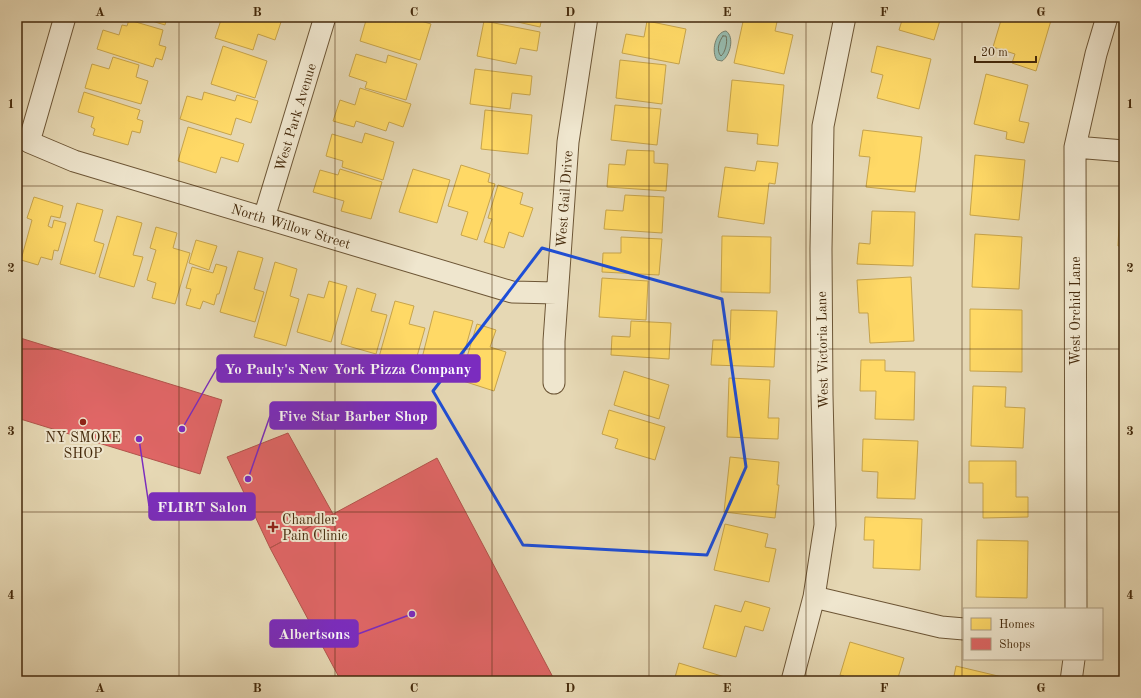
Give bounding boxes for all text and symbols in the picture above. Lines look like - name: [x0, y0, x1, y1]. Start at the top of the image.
- text: A: [95, 6, 105, 19]
- text: B: [252, 6, 262, 19]
- text: C: [410, 6, 418, 19]
- text: D: [565, 6, 575, 19]
- text: E: [723, 6, 732, 19]
- text: F: [880, 6, 889, 19]
- text: G: [1036, 6, 1046, 19]
- scale bar: [975, 38, 1036, 64]
- text: 20 m: [981, 47, 1008, 59]
- street label: West Park Avenue: [273, 62, 319, 173]
- text: 1: [7, 98, 15, 111]
- text: 1: [1126, 98, 1134, 111]
- street label: West Gail Drive: [555, 150, 575, 248]
- street label: North Willow Street: [229, 202, 352, 252]
- street label: West Orchid Lane: [1069, 256, 1083, 366]
- text: 2: [7, 262, 15, 275]
- text: 2: [1126, 262, 1134, 275]
- street label: West Victoria Lane: [815, 291, 831, 409]
- callout: Yo Pauly's New York Pizza Company: [217, 355, 480, 382]
- text: Yo Pauly's New York Pizza Company: [224, 363, 472, 378]
- callout: Five Star Barber Shop: [270, 402, 436, 429]
- text: Five Star Barber Shop: [278, 410, 428, 425]
- marker: NY SMOKE SHOP: [78, 417, 88, 427]
- text: 3: [7, 425, 15, 438]
- text: 3: [1126, 425, 1134, 438]
- place label: NY SMOKE SHOP: [45, 431, 121, 461]
- callout: FLIRT Salon: [149, 493, 255, 520]
- text: FLIRT Salon: [157, 501, 247, 516]
- place label: Chandler Pain Clinic: [282, 513, 347, 543]
- marker: Chandler Pain Clinic: [267, 521, 279, 533]
- text: 4: [7, 589, 15, 602]
- text: 4: [1126, 589, 1134, 602]
- legend: [963, 608, 1103, 660]
- text: Homes: [999, 619, 1035, 631]
- callout: Albertsons: [270, 620, 358, 647]
- text: Albertsons: [278, 628, 350, 643]
- text: Shops: [999, 639, 1030, 651]
- text: A: [95, 682, 105, 695]
- text: B: [252, 682, 262, 695]
- text: C: [410, 682, 418, 695]
- text: D: [565, 682, 575, 695]
- text: E: [723, 682, 732, 695]
- text: F: [880, 682, 889, 695]
- text: G: [1036, 682, 1046, 695]

